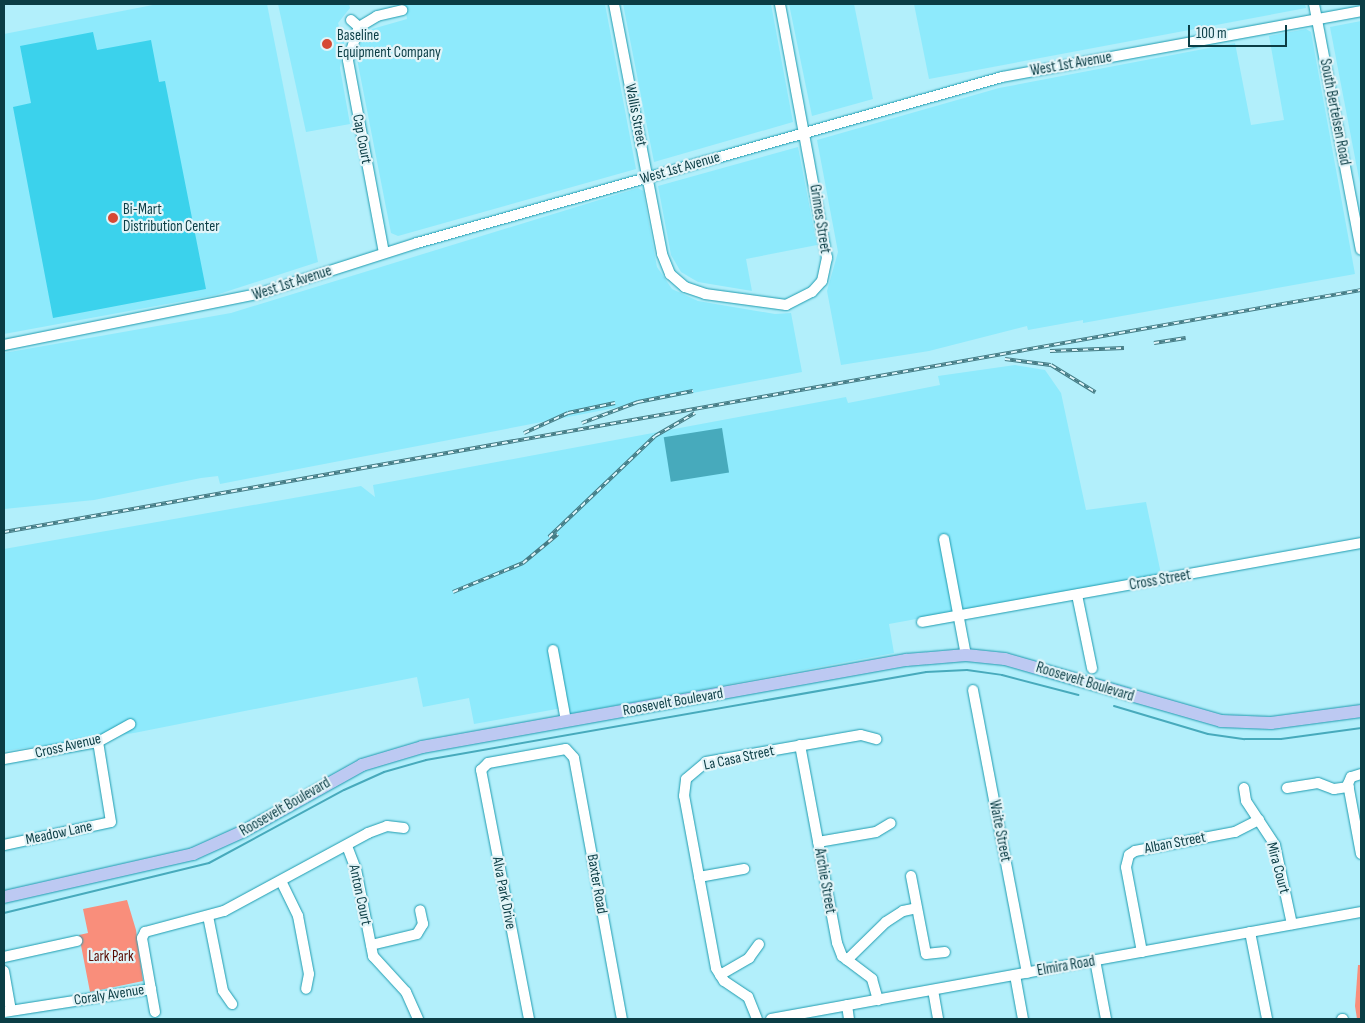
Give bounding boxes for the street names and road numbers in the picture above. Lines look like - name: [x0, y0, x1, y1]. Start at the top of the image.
- street label: West 1st Avenue: [1029, 48, 1113, 80]
- street label: South Bertelsen Road: [1316, 57, 1354, 167]
- street label: Wallis Street: [621, 82, 651, 148]
- street label: Cap Court: [348, 113, 376, 165]
- street label: West 1st Avenue: [638, 148, 722, 188]
- street label: Grimes Street: [806, 183, 834, 255]
- street label: West 1st Avenue: [250, 262, 334, 304]
- street label: Cross Street: [1128, 566, 1192, 594]
- street label: Roosevelt Boulevard: [1034, 659, 1136, 705]
- street label: Roosevelt Boulevard: [621, 684, 725, 720]
- street label: Cross Avenue: [33, 730, 103, 762]
- street label: La Casa Street: [702, 742, 776, 774]
- street label: Roosevelt Boulevard: [237, 774, 333, 840]
- street label: Waite Street: [985, 799, 1015, 863]
- street label: Meadow Lane: [24, 817, 94, 849]
- street label: Alban Street: [1143, 828, 1207, 858]
- street label: Mira Court: [1262, 840, 1294, 896]
- street label: Archie Street: [810, 847, 840, 915]
- street label: Baxter Road: [583, 853, 611, 915]
- street label: Alva Park Drive: [488, 855, 520, 931]
- street label: Anton Court: [345, 863, 375, 927]
- street label: Elmira Road: [1036, 952, 1096, 980]
- street label: Coraly Avenue: [73, 981, 145, 1009]

